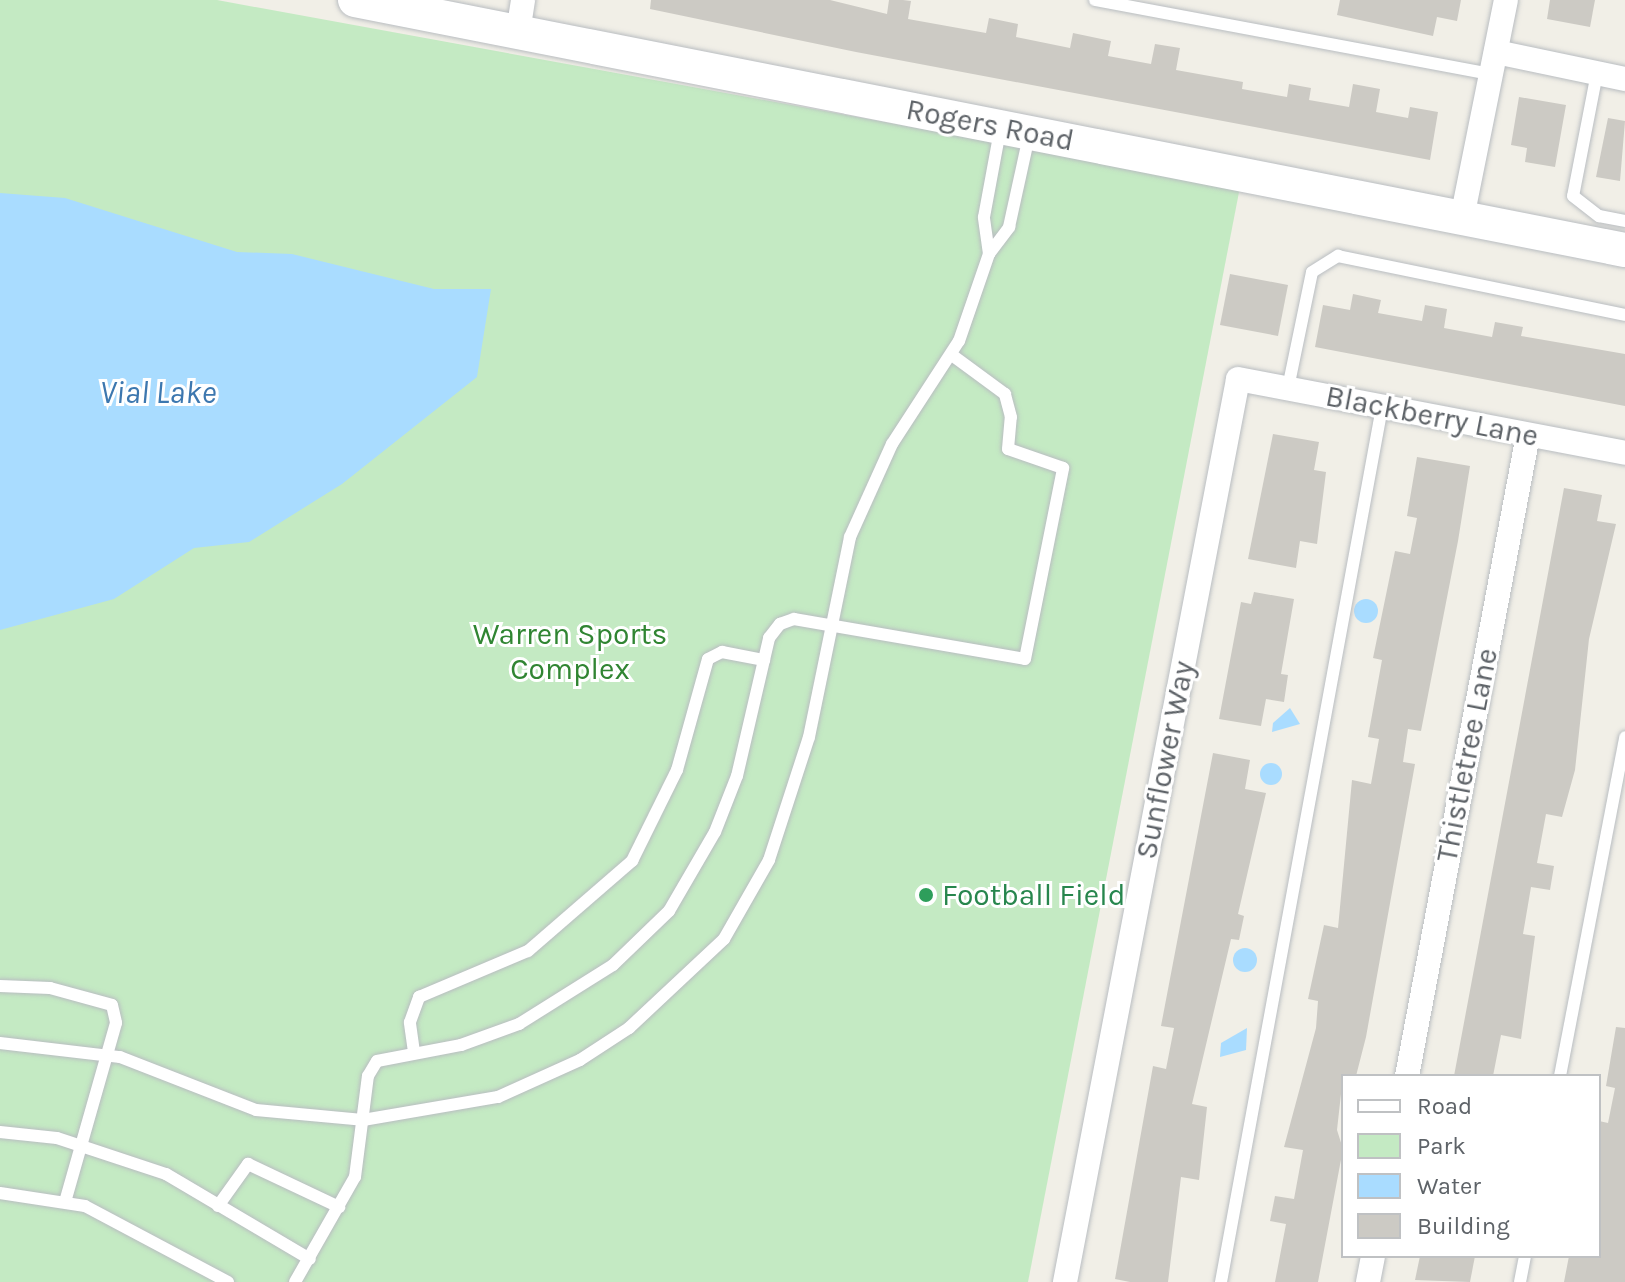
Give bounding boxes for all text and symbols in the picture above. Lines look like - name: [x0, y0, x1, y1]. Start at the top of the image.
- street label: Rogers Road: [903, 91, 1077, 159]
- water label: Vial Lake: [100, 374, 216, 412]
- street label: Blackberry Lane: [1323, 378, 1541, 454]
- park label: Warren Sports Complex: [473, 616, 667, 686]
- street label: Thistletree Lane: [1429, 645, 1505, 865]
- street label: Sunflower Way: [1128, 658, 1202, 862]
- place label: Football Field: [942, 877, 1125, 913]
- marker: Football Field: [917, 886, 935, 904]
- legend: [1341, 1074, 1601, 1258]
- text: Road: [1417, 1092, 1472, 1120]
- text: Park: [1417, 1132, 1466, 1160]
- text: Water: [1417, 1172, 1481, 1200]
- text: Building: [1417, 1212, 1510, 1240]

